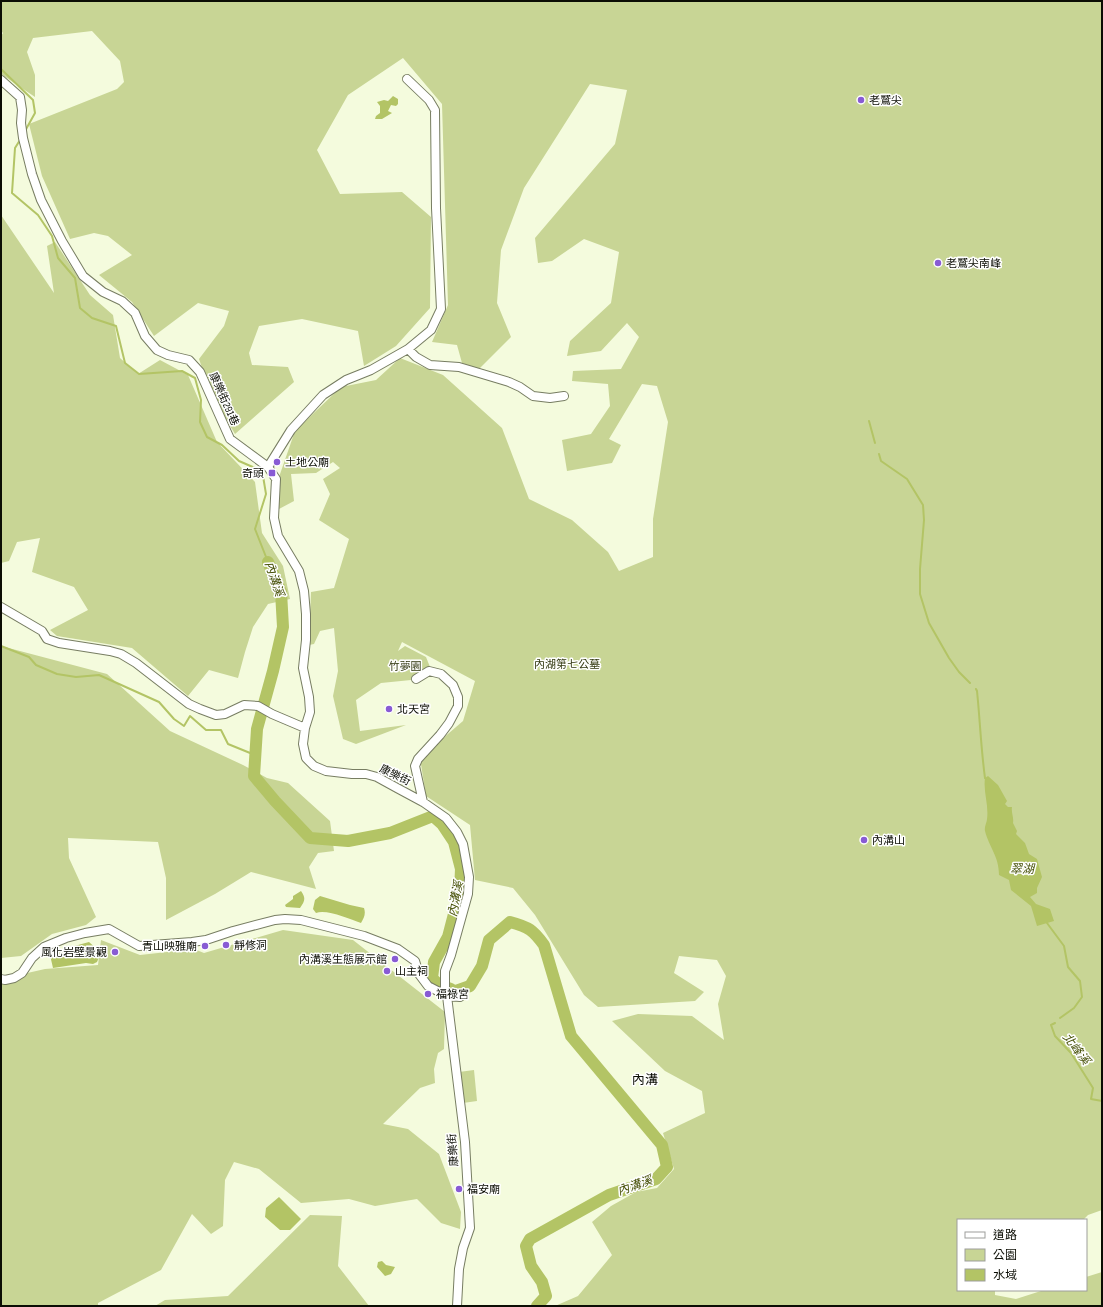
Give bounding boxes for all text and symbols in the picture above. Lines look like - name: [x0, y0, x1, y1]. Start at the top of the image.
- place label: 老鷲尖: [869, 94, 902, 107]
- marker: 老鷲尖: [856, 95, 866, 105]
- place label: 老鷲尖南峰: [946, 257, 1001, 270]
- marker: 老鷲尖南峰: [933, 258, 943, 268]
- street label: 康樂街291巷: [206, 370, 242, 428]
- place label: 土地公廟: [285, 456, 329, 469]
- marker: 土地公廟: [272, 457, 282, 467]
- place label: 奇頭: [242, 467, 264, 480]
- marker: 奇頭: [267, 468, 277, 478]
- water label: 內溝溪: [261, 560, 287, 600]
- park label: 內湖第七公墓: [534, 658, 600, 671]
- park label: 竹夢園: [389, 660, 422, 673]
- place label: 北天宮: [397, 703, 430, 716]
- marker: 北天宮: [384, 704, 394, 714]
- street label: 康樂街: [377, 762, 413, 788]
- place label: 內溝山: [872, 834, 905, 847]
- marker: 內溝山: [859, 835, 869, 845]
- water label: 翠湖: [1010, 862, 1036, 877]
- water label: 內溝溪: [445, 878, 467, 918]
- place label: 靜修洞: [234, 939, 267, 952]
- place label: 青山映雅廟: [142, 940, 197, 953]
- marker: 靜修洞: [221, 940, 231, 950]
- marker: 青山映雅廟: [200, 941, 210, 951]
- place label: 風化岩壁景觀: [41, 946, 107, 959]
- marker: 風化岩壁景觀: [110, 947, 120, 957]
- place label: 內溝溪生態展示館: [299, 953, 387, 966]
- marker: 內溝溪生態展示館: [390, 954, 400, 964]
- place label: 山主祠: [395, 965, 428, 978]
- marker: 山主祠: [382, 966, 392, 976]
- place label: 福祿宮: [436, 988, 469, 1001]
- marker: 福祿宮: [423, 989, 433, 999]
- water label: 北峰溪: [1059, 1030, 1094, 1069]
- district label: 內溝: [632, 1072, 658, 1088]
- street label: 康樂街: [445, 1133, 461, 1167]
- water label: 內溝溪: [616, 1172, 656, 1199]
- place label: 福安廟: [467, 1183, 500, 1196]
- marker: 福安廟: [454, 1184, 464, 1194]
- legend: [957, 1219, 1087, 1291]
- text: 道路: [993, 1228, 1017, 1243]
- text: 公園: [993, 1248, 1017, 1263]
- text: 水域: [993, 1268, 1017, 1283]

